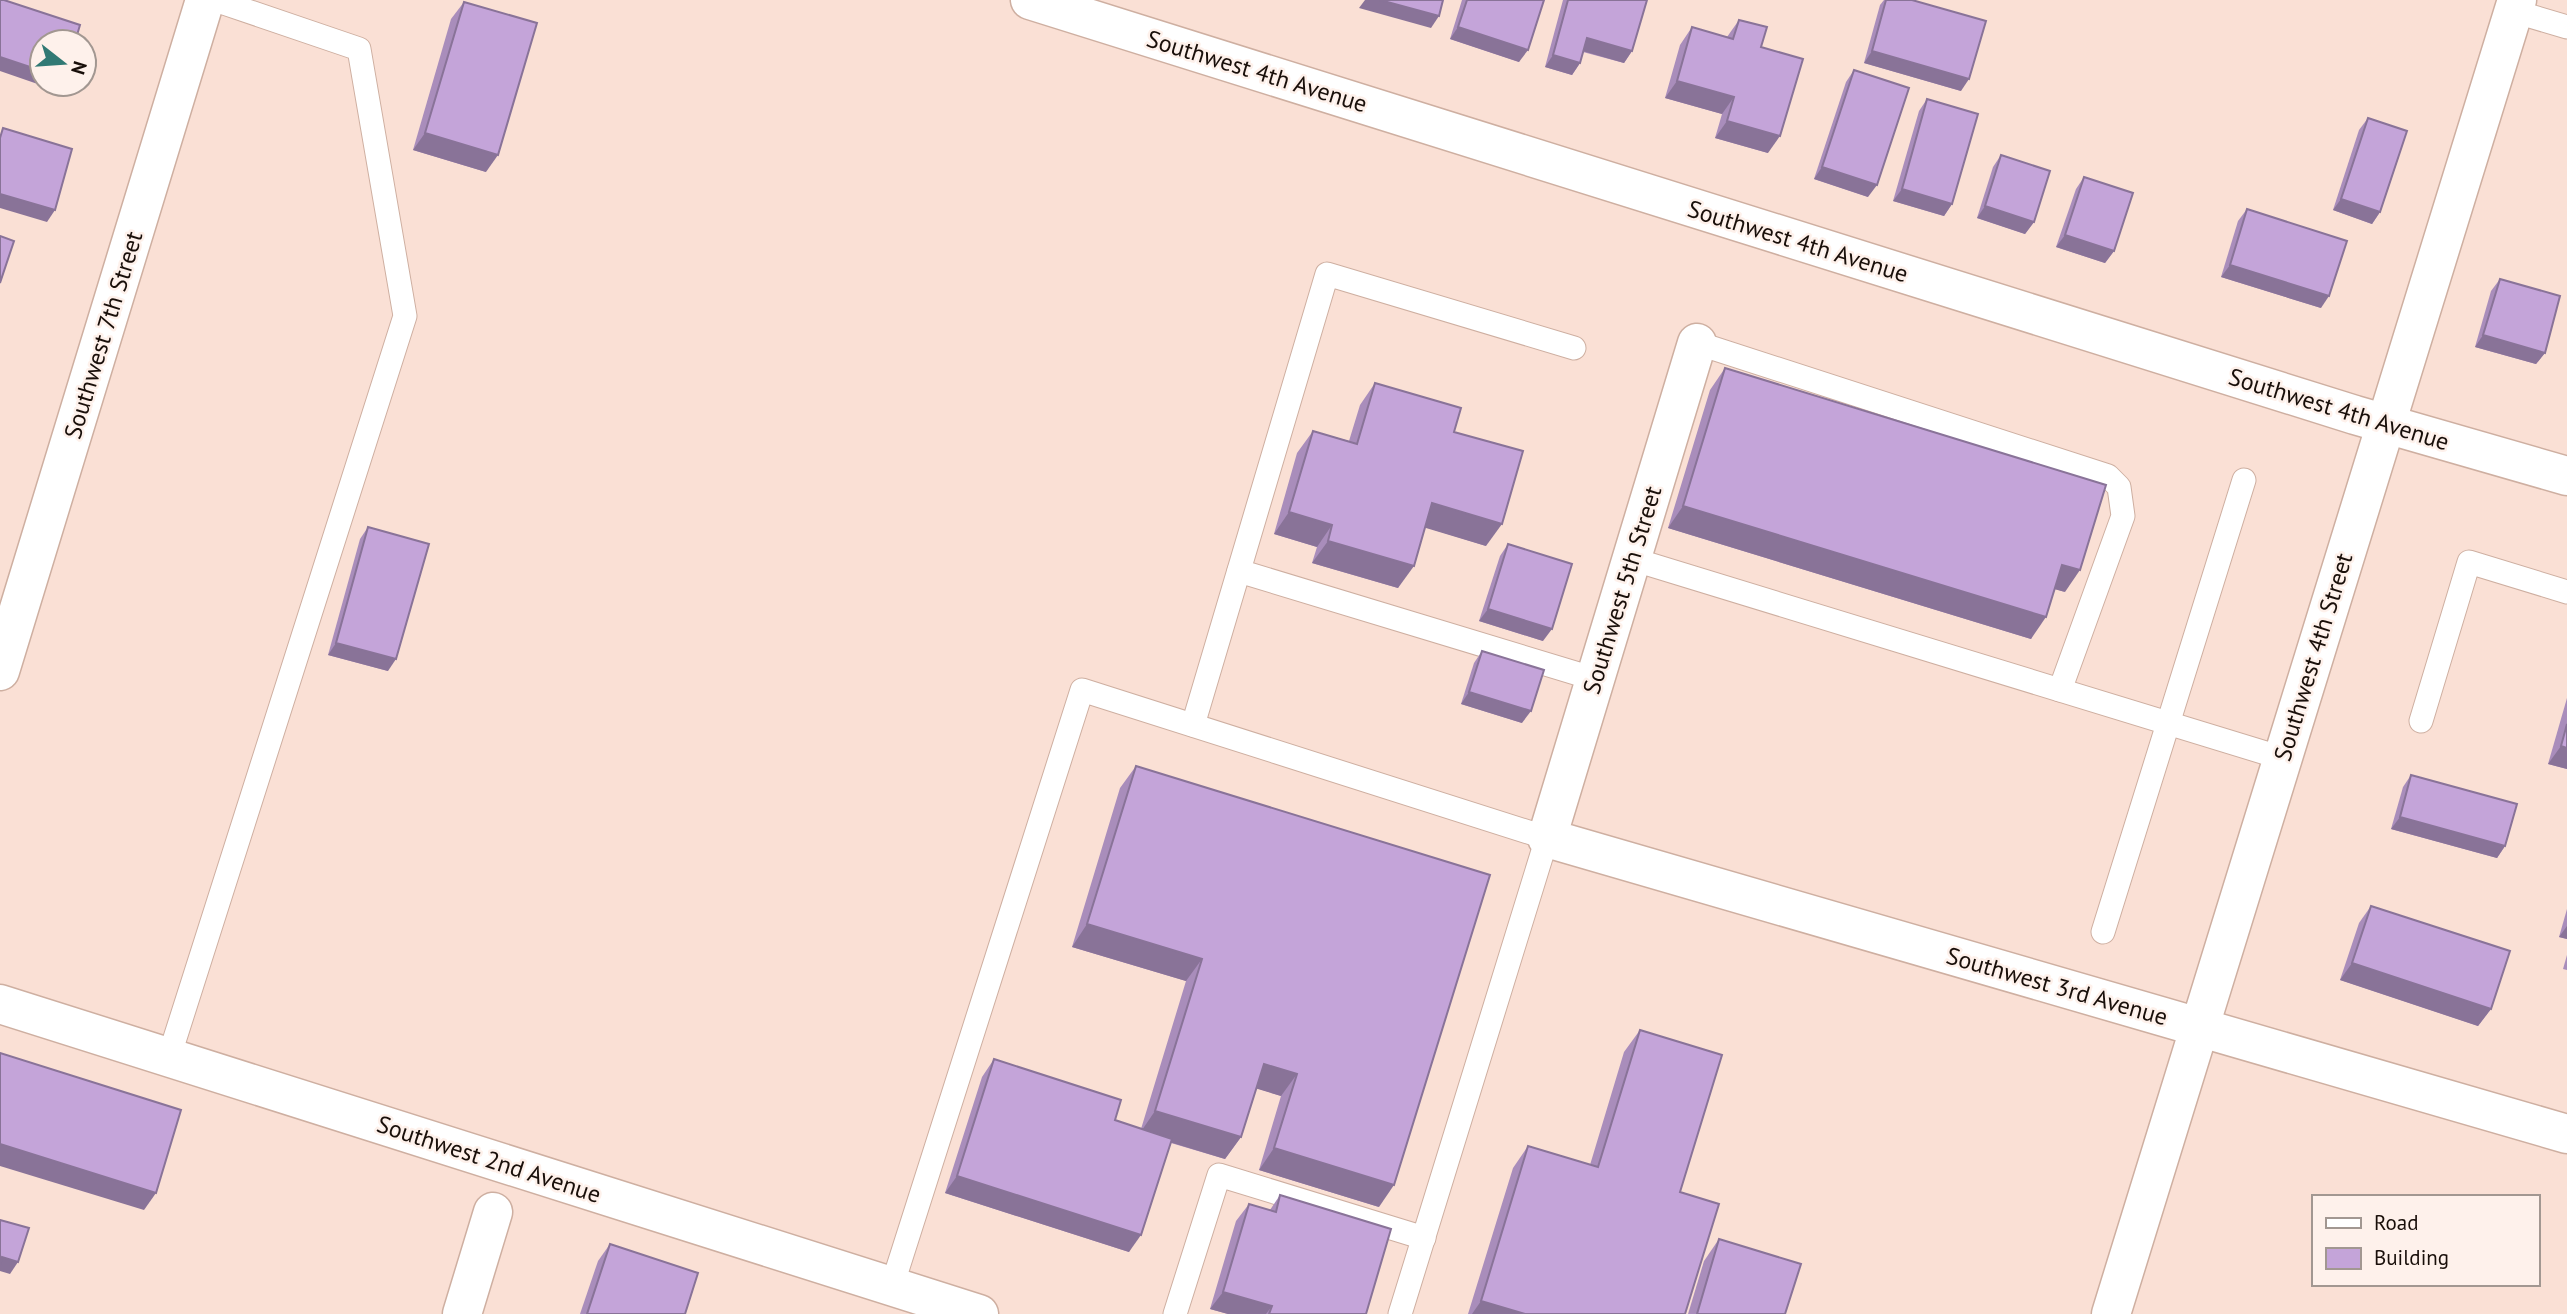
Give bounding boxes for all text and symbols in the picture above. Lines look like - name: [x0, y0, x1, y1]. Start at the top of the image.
- street label: Southwest 4th Avenue: [1143, 23, 1371, 119]
- north arrow: [28, 28, 98, 98]
- text: N: [66, 58, 93, 77]
- street label: Southwest 4th Avenue: [1684, 193, 1912, 289]
- street label: Southwest 7th Street: [57, 227, 149, 443]
- street label: Southwest 4th Avenue: [2225, 361, 2453, 457]
- street label: Southwest 5th Street: [1576, 482, 1668, 698]
- street label: Southwest 4th Street: [2267, 549, 2359, 765]
- street label: Southwest 3rd Avenue: [1943, 940, 2171, 1032]
- street label: Southwest 2nd Avenue: [373, 1108, 605, 1210]
- legend: [2312, 1195, 2539, 1286]
- text: Road: [2374, 1209, 2418, 1236]
- text: Building: [2374, 1244, 2449, 1271]

